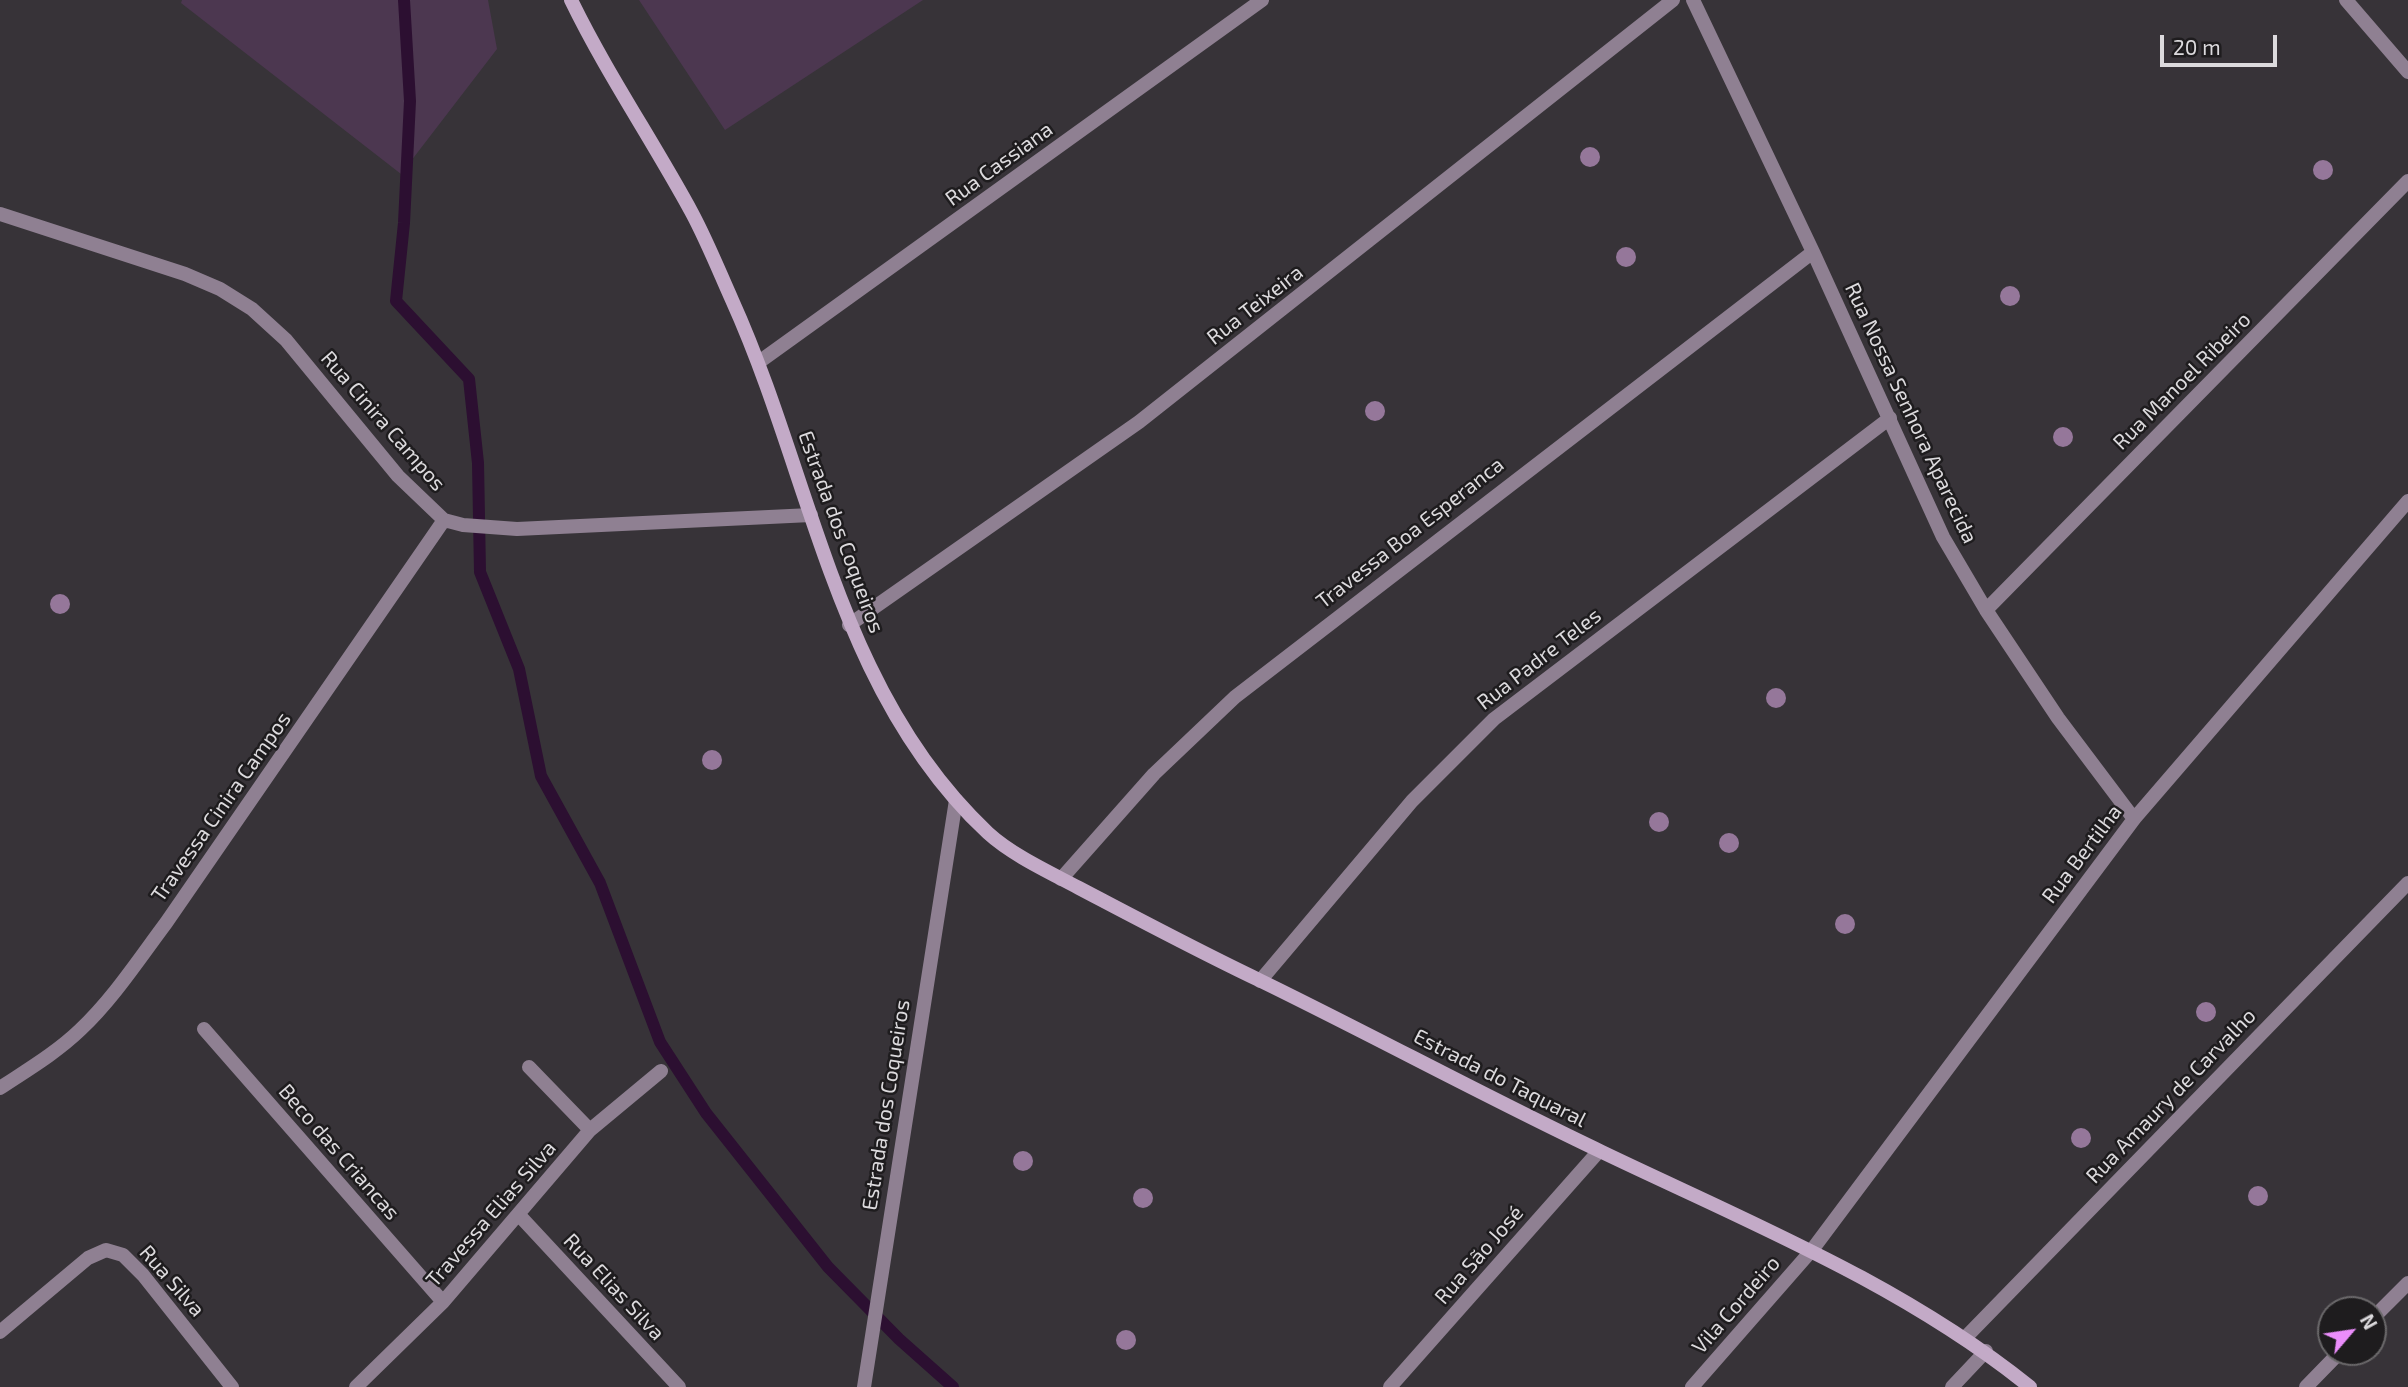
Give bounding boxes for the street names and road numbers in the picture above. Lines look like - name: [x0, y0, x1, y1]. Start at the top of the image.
- street label: Rua Cassiana: [940, 117, 1058, 211]
- street label: Rua Teixeira: [1202, 260, 1308, 350]
- street label: Rua Nossa Senhora Aparecida: [1839, 279, 1983, 547]
- street label: Rua Manoel Ribeiro: [2108, 307, 2256, 455]
- street label: Rua Cinira Campos: [315, 346, 451, 496]
- street label: Estrada dos Coqueiros: [793, 428, 889, 636]
- street label: Travessa Boa Esperanca: [1311, 452, 1509, 614]
- street label: Rua Padre Teles: [1472, 603, 1606, 715]
- street label: Travessa Cinira Campos: [146, 707, 296, 907]
- street label: Rua Bertilha: [2037, 800, 2127, 908]
- street label: Estrada dos Coqueiros: [857, 998, 915, 1212]
- street label: Rua Amaury de Carvalho: [2081, 1003, 2261, 1189]
- street label: Estrada do Taquaral: [1409, 1023, 1591, 1133]
- street label: Beco das Criancas: [273, 1079, 405, 1225]
- street label: Travessa Elias Silva: [421, 1136, 561, 1292]
- street label: Rua São José: [1429, 1201, 1529, 1309]
- street label: Rua Elias Silva: [558, 1228, 670, 1346]
- street label: Rua Silva: [134, 1240, 210, 1322]
- street label: Vila Cordeiro: [1687, 1251, 1785, 1359]

